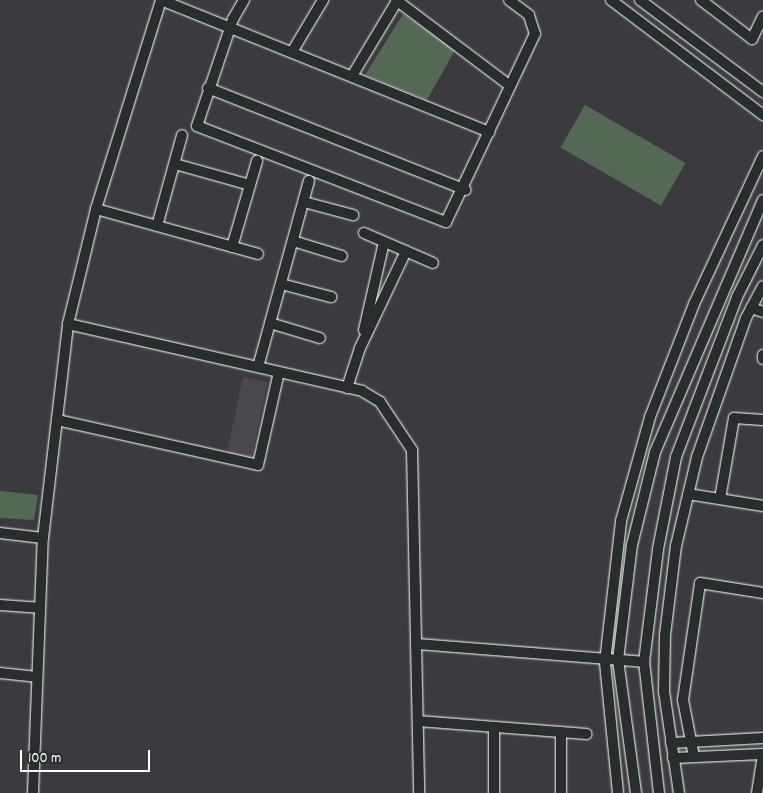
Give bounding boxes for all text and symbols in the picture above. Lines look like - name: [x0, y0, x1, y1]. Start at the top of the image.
- scale bar: [22, 740, 152, 772]
- text: 100 m: [28, 748, 61, 770]

